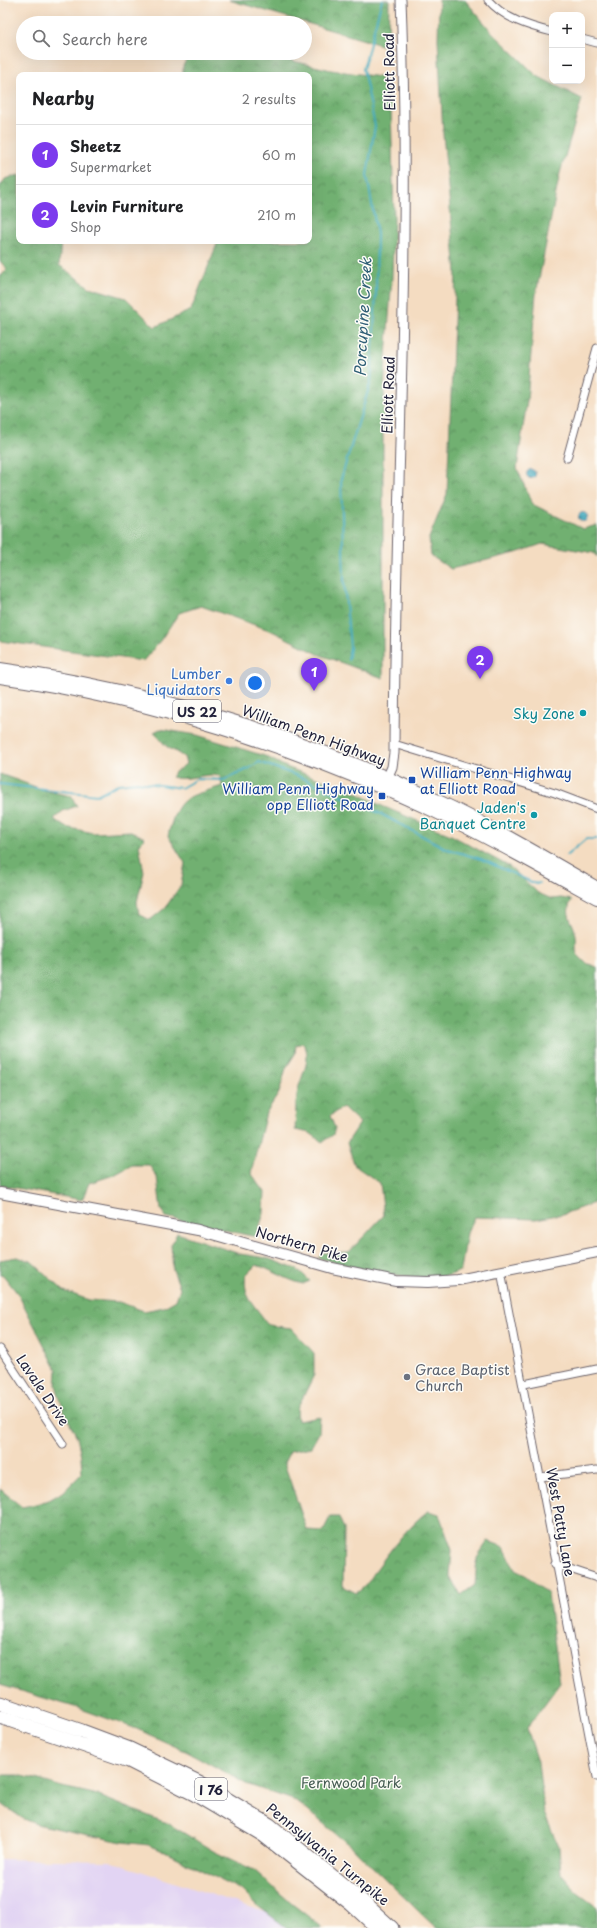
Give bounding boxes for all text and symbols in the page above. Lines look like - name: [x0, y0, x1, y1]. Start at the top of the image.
- map controls: [549, 12, 585, 84]
- button: +: [549, 12, 585, 48]
- search box: [16, 16, 312, 60]
- icon: search: [30, 27, 52, 49]
- text: Search here: [62, 27, 148, 50]
- street label: Elliott Road: [378, 33, 400, 111]
- button: −: [549, 48, 585, 84]
- text: Nearby: [32, 85, 94, 111]
- text: 2 results: [242, 89, 296, 108]
- text: Sheetz: [70, 134, 121, 157]
- text: 1: [42, 145, 48, 164]
- text: 60 m: [262, 145, 296, 164]
- text: Supermarket: [70, 157, 152, 176]
- text: Levin Furniture: [70, 194, 183, 217]
- text: 2: [40, 205, 50, 224]
- text: 210 m: [257, 205, 296, 224]
- text: Shop: [70, 217, 101, 236]
- water label: Porcupine Creek: [347, 256, 377, 377]
- street label: Elliott Road: [376, 356, 400, 434]
- pin: 2: [467, 646, 493, 679]
- pin: 1: [301, 658, 327, 691]
- place label: Lumber Liquidators: [146, 663, 221, 700]
- your location: [245, 673, 265, 693]
- marker: Lumber Liquidators: [224, 676, 234, 686]
- street label: William Penn Highway: [239, 699, 389, 771]
- road number: US 22: [173, 700, 221, 722]
- place label: Sky Zone: [513, 703, 575, 724]
- marker: Sky Zone: [578, 708, 588, 718]
- place label: William Penn Highway at Elliott Road: [420, 762, 572, 799]
- marker: William Penn Highway at Elliott Road: [407, 775, 417, 785]
- place label: William Penn Highway opp Elliott Road: [222, 778, 374, 815]
- marker: William Penn Highway opp Elliott Road: [377, 791, 387, 801]
- place label: Jaden's Banquet Centre: [420, 797, 526, 834]
- marker: Jaden's Banquet Centre: [529, 810, 539, 820]
- street label: Northern Pike: [253, 1221, 351, 1267]
- street label: Lavale Drive: [11, 1350, 75, 1430]
- place label: Grace Baptist Church: [415, 1359, 510, 1396]
- marker: Grace Baptist Church: [402, 1372, 412, 1382]
- street label: West Patty Lane: [541, 1466, 581, 1578]
- park label: Fernwood Park: [301, 1772, 402, 1793]
- road number: I 76: [195, 1778, 227, 1800]
- street label: Pennsylvania Turnpike: [262, 1798, 394, 1910]

